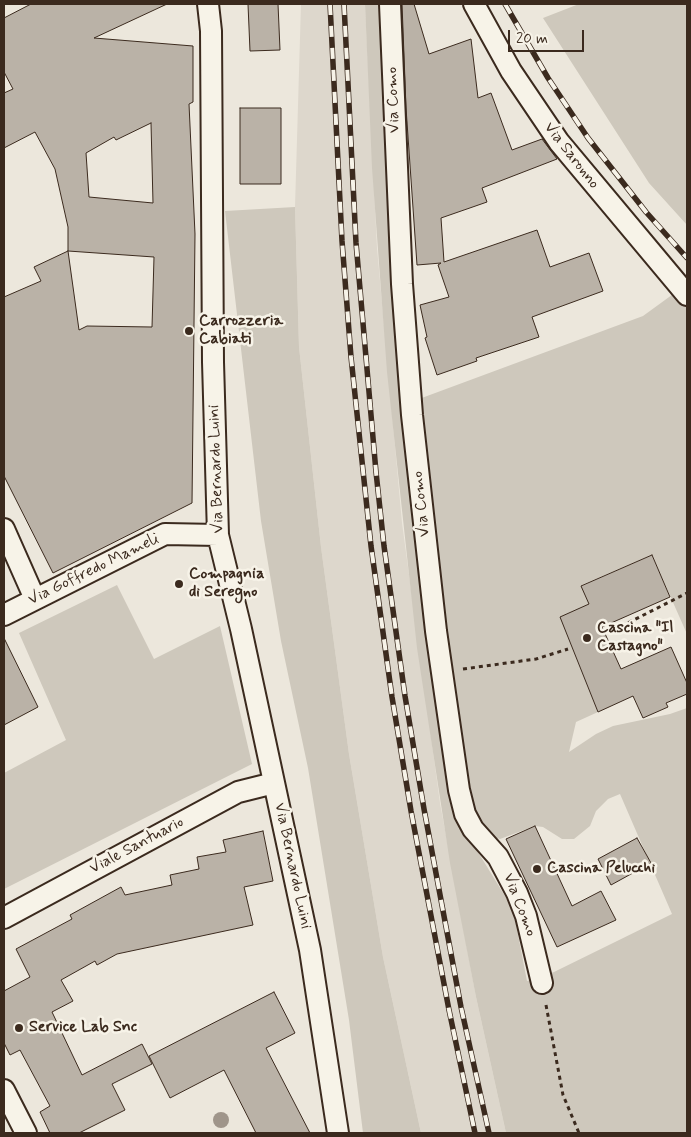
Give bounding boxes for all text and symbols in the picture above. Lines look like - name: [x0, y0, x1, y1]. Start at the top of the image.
- scale bar: [511, 20, 587, 52]
- text: 20 m: [516, 29, 548, 49]
- street label: Via Como: [383, 67, 405, 133]
- street label: Via Saronno: [539, 119, 603, 193]
- place label: Carrozzeria Cabiati: [199, 312, 283, 350]
- marker: Carrozzeria Cabiati: [183, 325, 195, 337]
- street label: Via Bernardo Luini: [205, 404, 229, 534]
- street label: Via Como: [409, 470, 435, 538]
- street label: Via Goffredo Mameli: [25, 530, 163, 610]
- place label: Compagnia di Seregno: [189, 565, 264, 603]
- marker: Compagnia di Seregno: [173, 578, 185, 590]
- place label: Cascina "Il Castagno": [597, 619, 673, 657]
- marker: Cascina "Il Castagno": [581, 632, 593, 644]
- street label: Via Bernardo Luini: [269, 801, 315, 931]
- street label: Viale Santuario: [87, 813, 187, 879]
- place label: Cascina Pelucchi: [547, 859, 655, 879]
- marker: Cascina Pelucchi: [531, 863, 543, 875]
- street label: Via Como: [498, 871, 540, 939]
- place label: Service Lab Snc: [29, 1018, 137, 1038]
- marker: Service Lab Snc: [13, 1022, 25, 1034]

